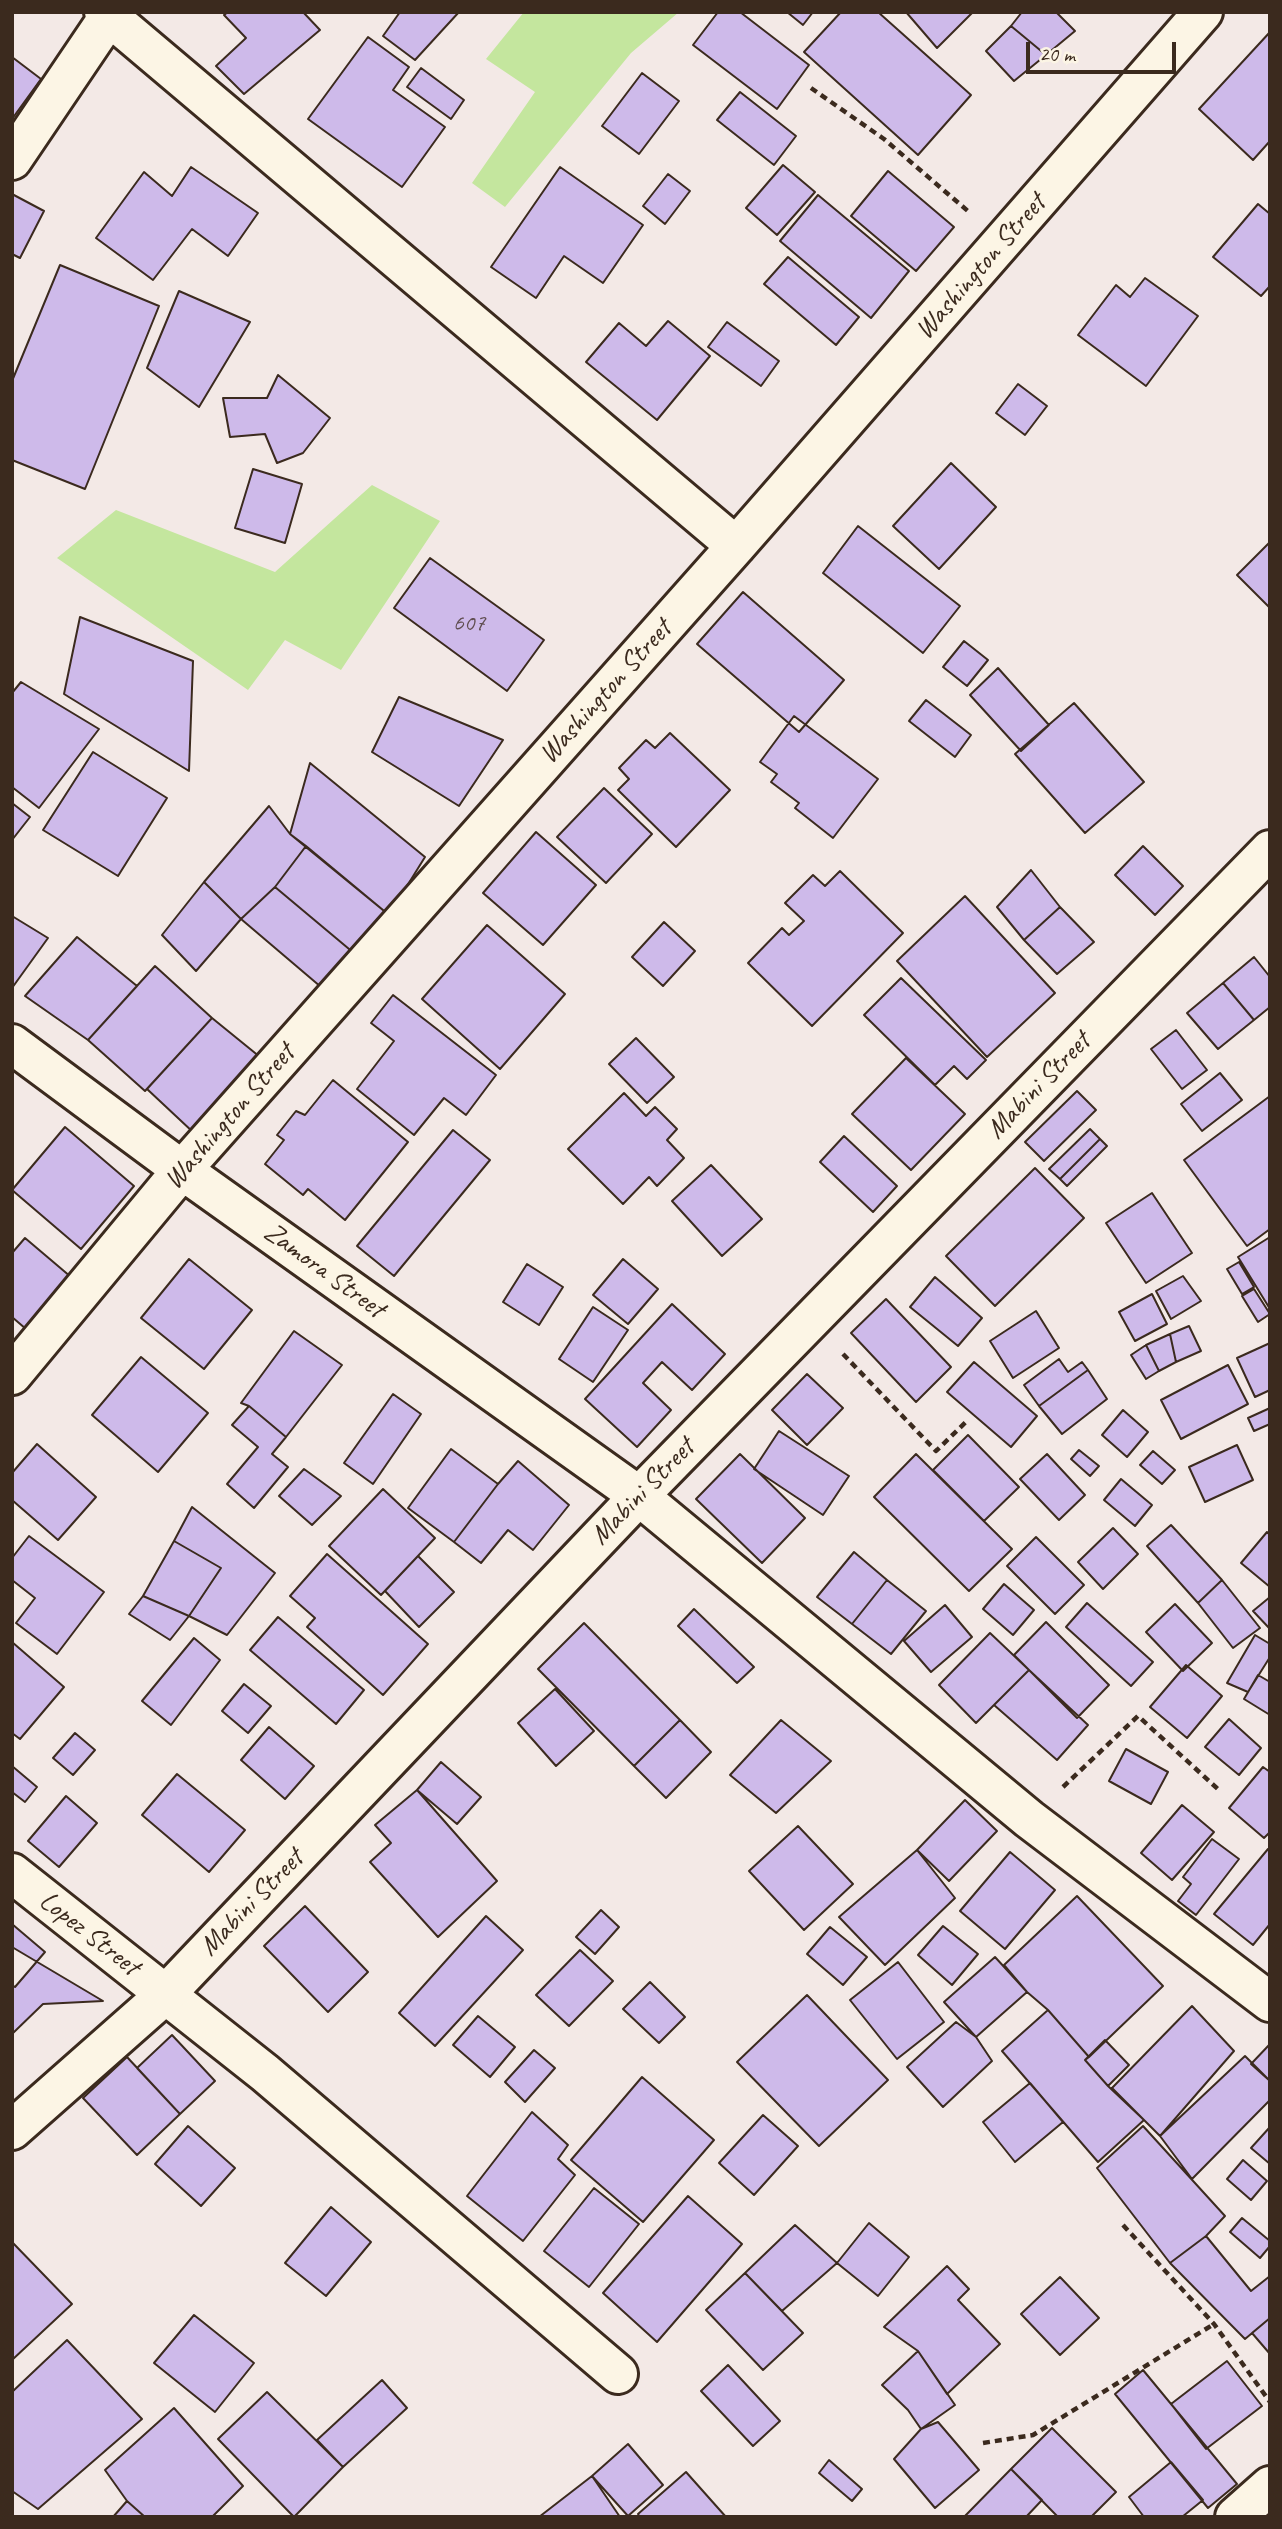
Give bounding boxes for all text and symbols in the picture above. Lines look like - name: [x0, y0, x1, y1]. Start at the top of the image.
- scale bar: [1030, 28, 1180, 72]
- text: 20 m: [1039, 41, 1075, 67]
- street label: Washington Street: [909, 187, 1053, 347]
- house number: 607: [453, 610, 485, 638]
- street label: Washington Street: [533, 613, 679, 771]
- street label: Mabini Street: [980, 1026, 1098, 1146]
- street label: Washington Street: [158, 1037, 302, 1197]
- street label: Zamora Street: [257, 1216, 391, 1326]
- street label: Mabini Street: [584, 1432, 702, 1552]
- street label: Mabini Street: [193, 1843, 311, 1963]
- street label: Lopez Street: [32, 1884, 146, 1984]

